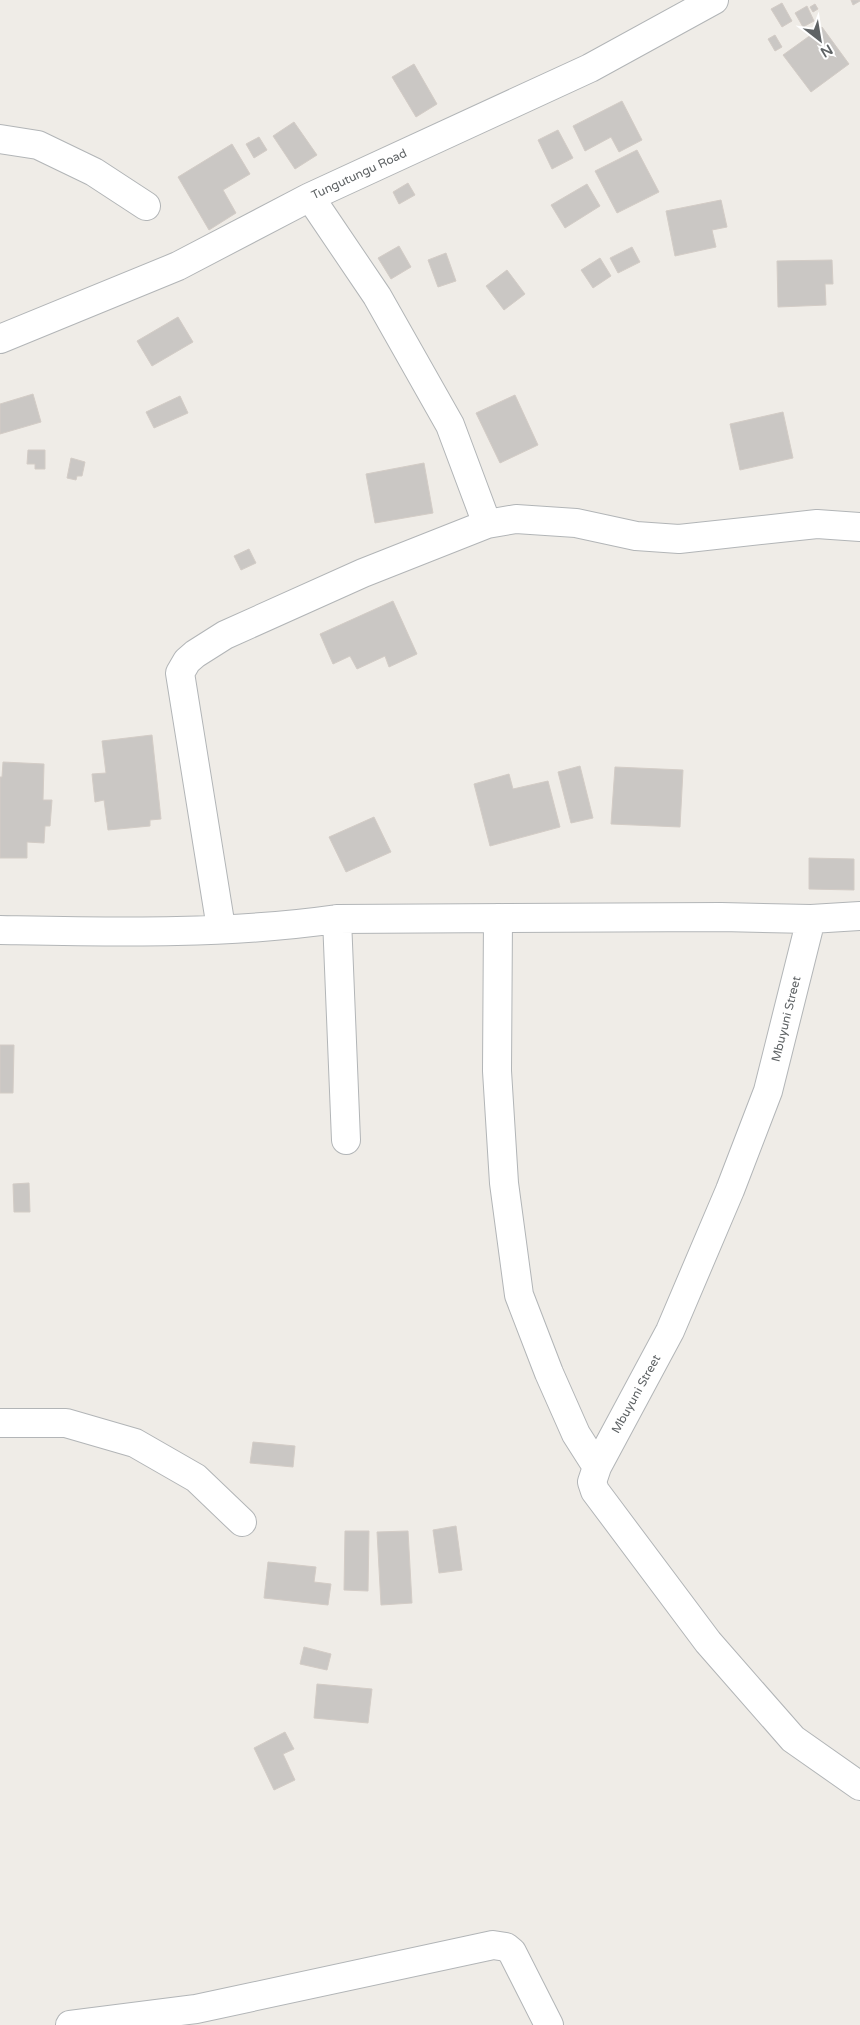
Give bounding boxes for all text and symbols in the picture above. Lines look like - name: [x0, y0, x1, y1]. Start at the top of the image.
- north arrow: [795, 15, 845, 65]
- text: N: [817, 41, 836, 61]
- street label: Tungutungu Road: [309, 146, 409, 202]
- street label: Mbuyuni Street: [769, 974, 804, 1063]
- street label: Mbuyuni Street: [609, 1352, 664, 1436]

